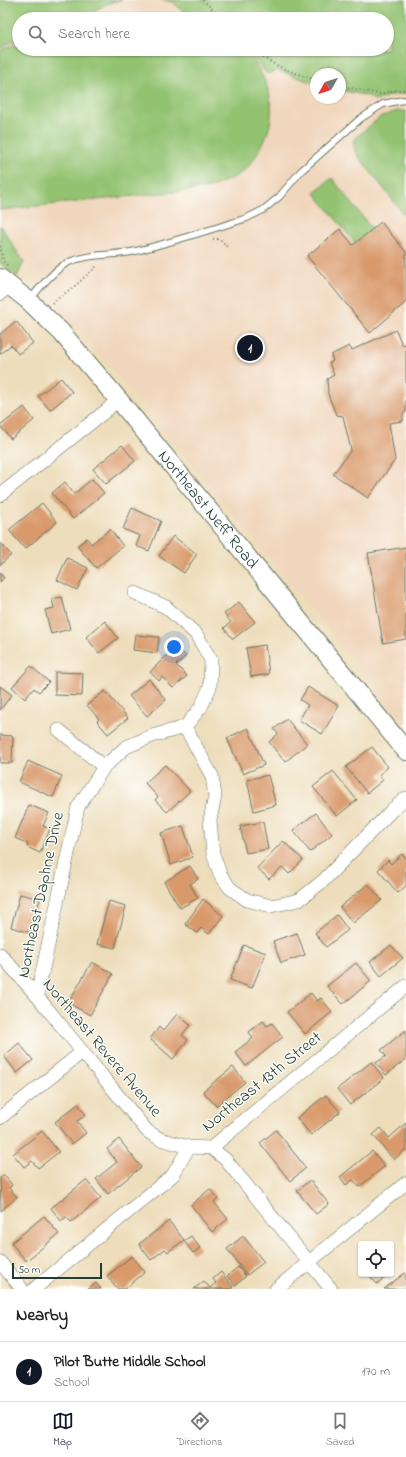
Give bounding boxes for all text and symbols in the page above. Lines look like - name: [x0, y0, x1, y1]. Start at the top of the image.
- search box: [12, 12, 394, 56]
- icon: search: [26, 23, 48, 45]
- text: Search here: [58, 23, 130, 45]
- north arrow: [310, 68, 346, 104]
- pin: 1: [237, 333, 263, 363]
- street label: Northeast Neff Road: [152, 444, 265, 575]
- your location: [164, 637, 184, 657]
- street label: Northeast Daphne Drive: [11, 809, 71, 980]
- street label: Northeast Revere Avenue: [36, 973, 168, 1123]
- street label: Northeast 13th Street: [197, 1026, 328, 1138]
- map controls: [358, 1241, 394, 1277]
- button: locate: [358, 1241, 394, 1277]
- scale bar: [12, 1261, 102, 1280]
- text: 50 m: [18, 1262, 40, 1278]
- text: Nearby: [16, 1303, 68, 1328]
- text: Pilot Butte Middle School: [54, 1351, 206, 1373]
- text: 1: [27, 1362, 31, 1381]
- text: 170 m: [362, 1362, 390, 1381]
- text: School: [54, 1373, 90, 1392]
- tab: Map: [52, 1410, 74, 1450]
- tab: Directions: [177, 1410, 222, 1450]
- tab: Saved: [326, 1410, 354, 1450]

